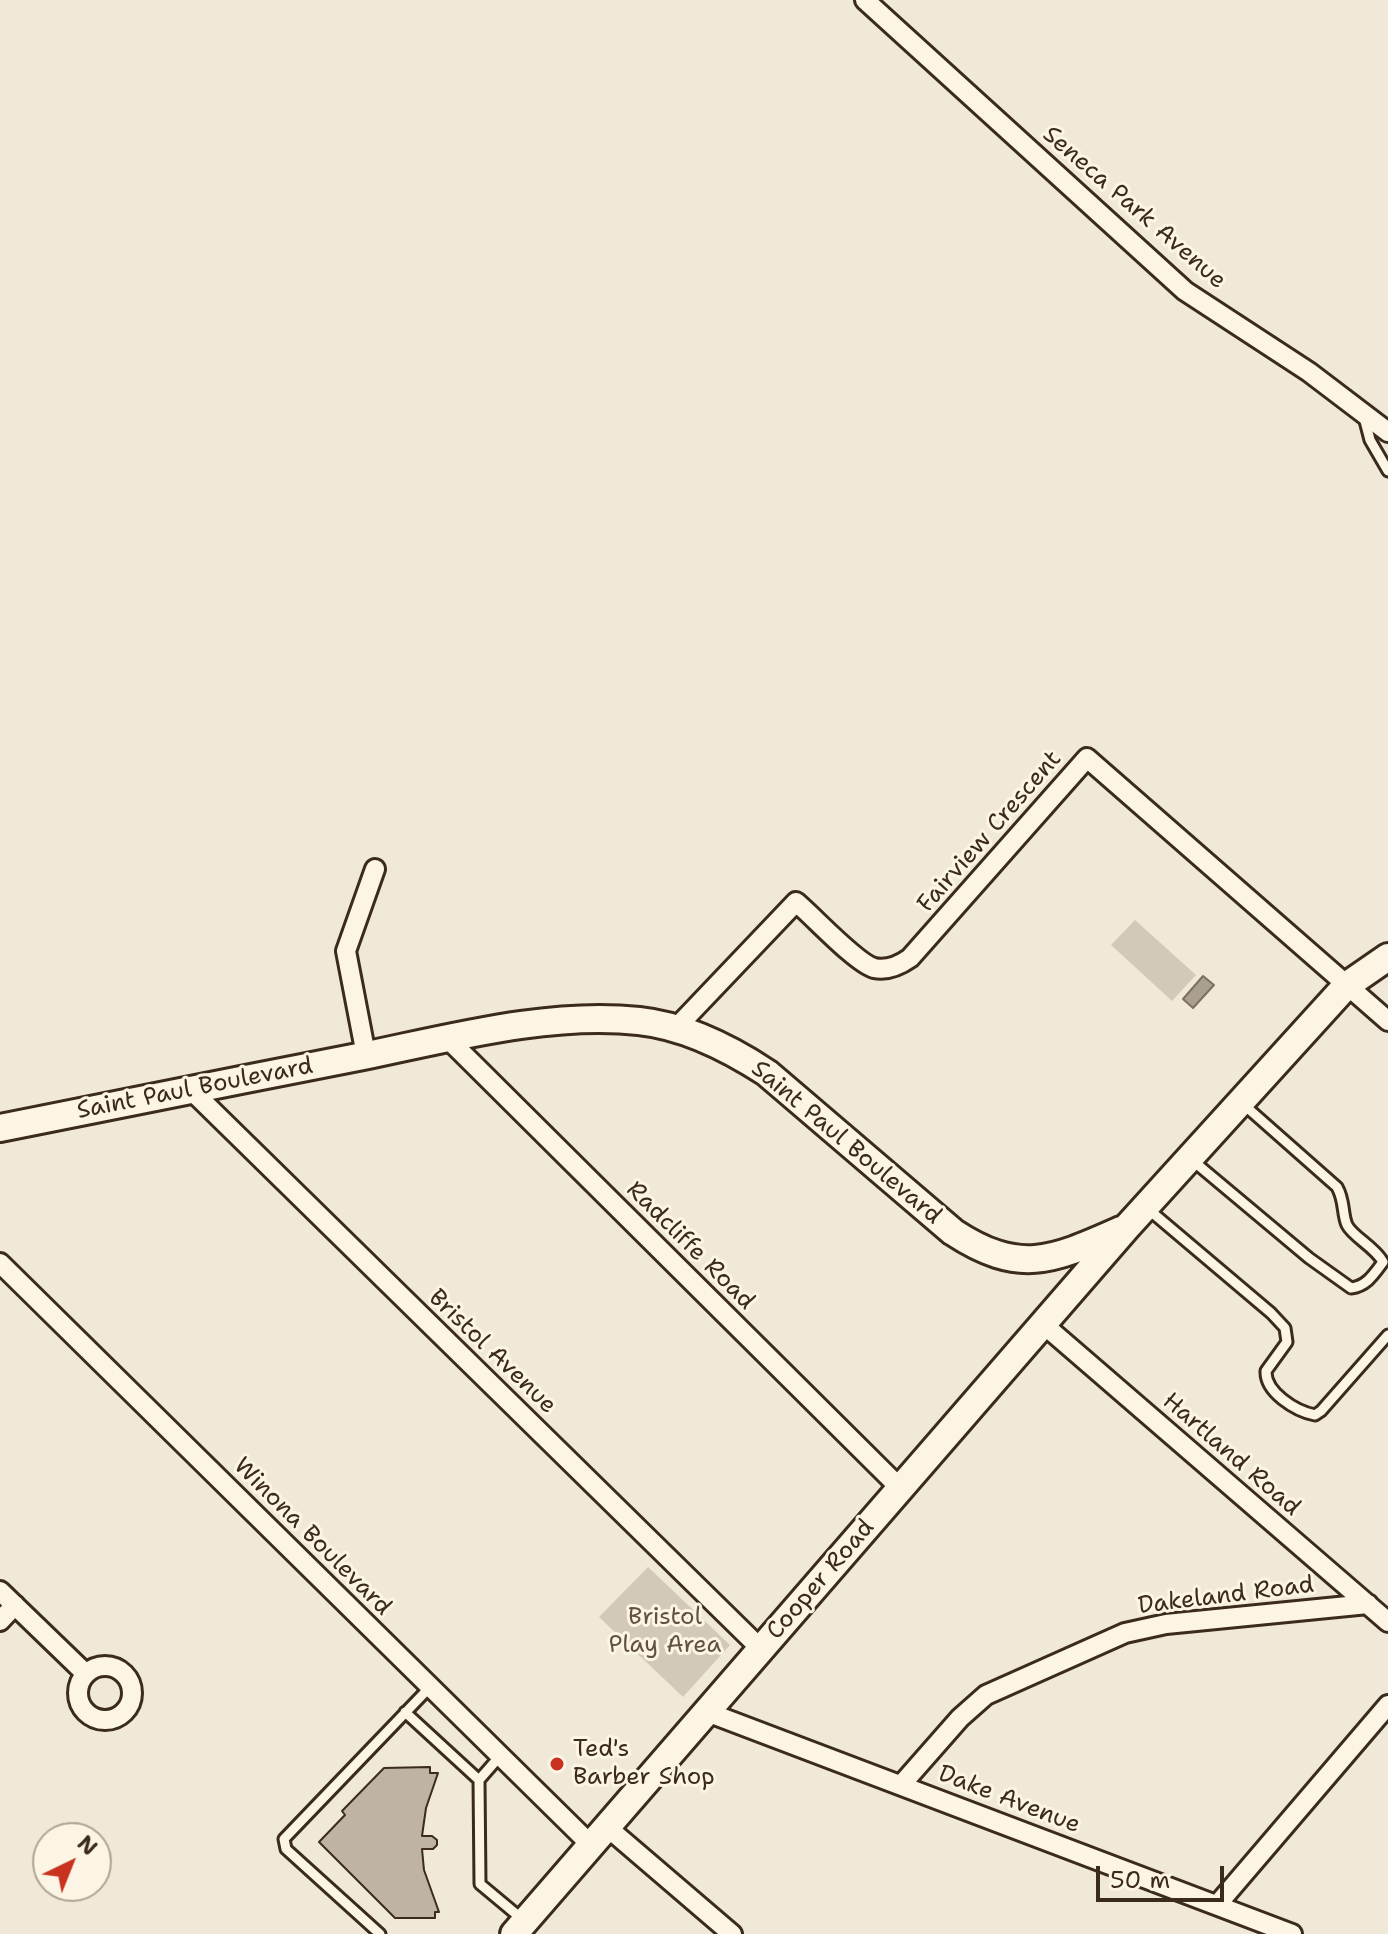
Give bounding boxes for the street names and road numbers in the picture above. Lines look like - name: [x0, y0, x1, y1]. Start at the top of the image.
- street label: Seneca Park Avenue: [1036, 121, 1232, 295]
- street label: Fairview Crescent: [912, 745, 1068, 919]
- street label: Saint Paul Boulevard: [75, 1052, 315, 1126]
- street label: Saint Paul Boulevard: [745, 1055, 947, 1231]
- street label: Radcliffe Road: [620, 1176, 760, 1316]
- street label: Bristol Avenue: [422, 1284, 562, 1420]
- street label: Hartland Road: [1156, 1387, 1306, 1523]
- street label: Winona Boulevard: [227, 1452, 397, 1622]
- street label: Cooper Road: [761, 1514, 881, 1646]
- street label: Dakeland Road: [1136, 1571, 1316, 1621]
- street label: Dake Avenue: [934, 1760, 1084, 1840]

